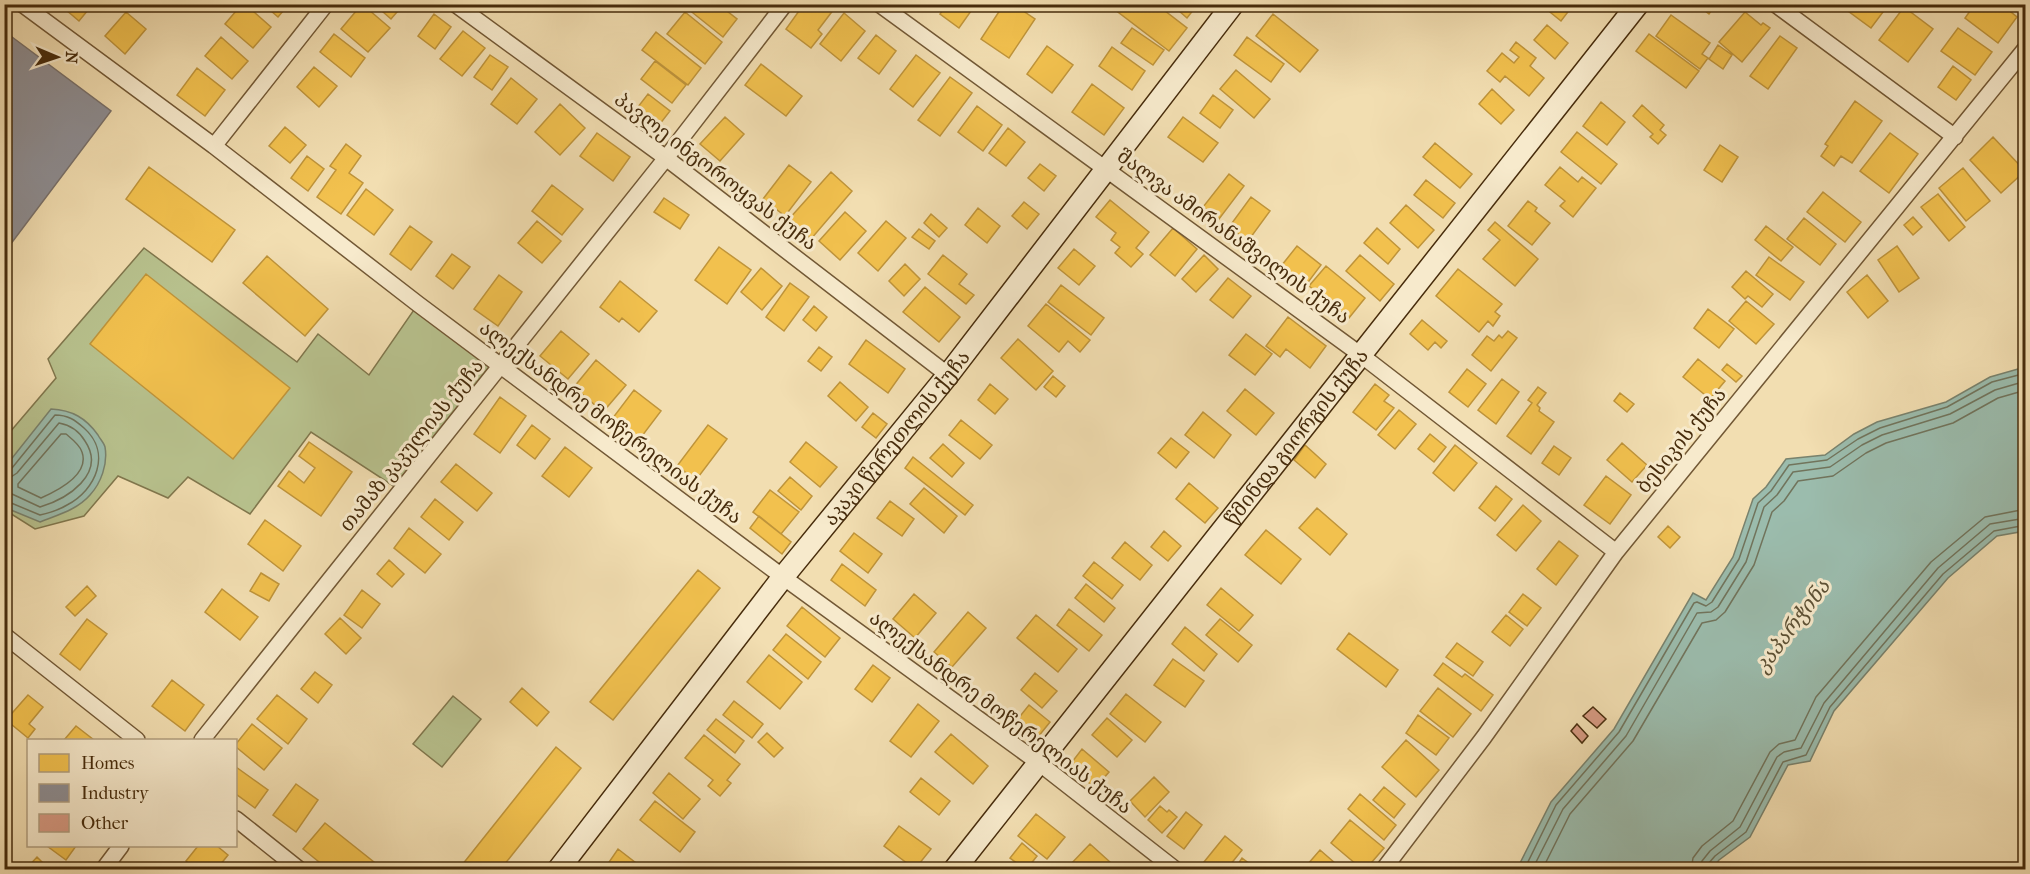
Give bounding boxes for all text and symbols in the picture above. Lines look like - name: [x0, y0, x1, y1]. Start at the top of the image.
- north arrow: [27, 27, 87, 87]
- text: N: [62, 51, 81, 65]
- street label: პავლე ინგოროყვას ქუჩა: [610, 88, 821, 255]
- street label: შალვა ამირანაშვილის ქუჩა: [1113, 144, 1355, 329]
- street label: ალექსანდრე მოწერელიას ქუჩა: [475, 316, 746, 529]
- street label: წმინდა გიორგის ქუჩა: [1220, 344, 1373, 530]
- street label: აკაკი წერეთლის ქუჩა: [819, 346, 975, 530]
- street label: თამაზ კაკულიას ქუჩა: [335, 354, 488, 536]
- street label: ბესიკის ქუჩა: [1632, 383, 1731, 498]
- water label: კაპარჭინა: [1749, 574, 1836, 678]
- street label: ალექსანდრე მოწერელიას ქუჩა: [865, 606, 1136, 819]
- legend: [27, 739, 237, 847]
- text: Homes: [81, 753, 135, 774]
- text: Industry: [81, 783, 150, 804]
- text: Other: [81, 813, 129, 834]

